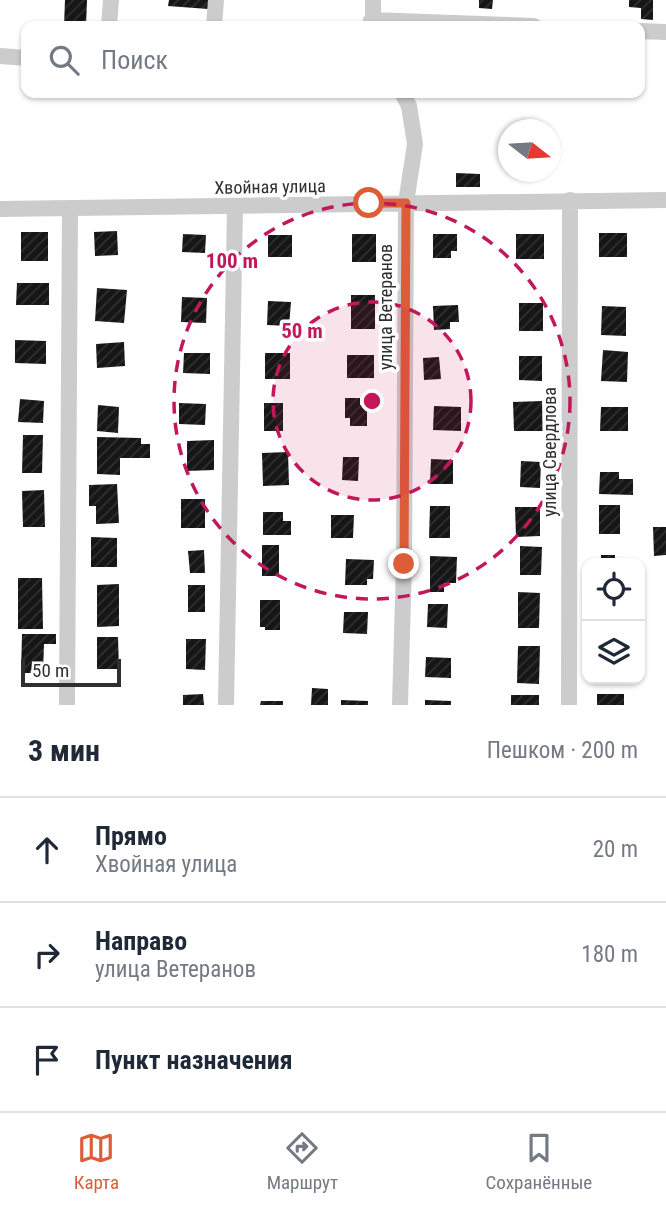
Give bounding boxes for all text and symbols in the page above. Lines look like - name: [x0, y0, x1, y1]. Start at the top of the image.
- search box: [21, 21, 645, 98]
- icon: search: [45, 41, 83, 79]
- text: Поиск: [101, 45, 168, 75]
- north arrow: [498, 119, 561, 182]
- street label: Хвойная улица: [214, 175, 326, 198]
- route start: [353, 187, 384, 218]
- street label: улица Ветеранов: [375, 244, 396, 370]
- text: 100 m: [206, 249, 258, 273]
- text: 50 m: [281, 319, 323, 343]
- street label: улица Свердлова: [539, 387, 560, 517]
- centre of rings: [360, 389, 384, 413]
- route end: [388, 548, 419, 579]
- map controls: [582, 558, 645, 684]
- button: locate: [582, 558, 645, 621]
- button: layers: [582, 621, 645, 684]
- scale bar: [21, 656, 121, 688]
- text: 50 m: [32, 659, 69, 682]
- text: 3 мин: [28, 733, 100, 768]
- text: Пешком · 200 m: [487, 737, 638, 764]
- text: Прямо: [95, 821, 167, 851]
- icon: ahead: [28, 831, 66, 869]
- text: 20 m: [593, 836, 638, 863]
- text: Хвойная улица: [95, 851, 237, 878]
- text: Направо: [95, 926, 187, 956]
- icon: right: [28, 936, 66, 974]
- text: 180 m: [581, 941, 638, 968]
- text: улица Ветеранов: [95, 956, 256, 983]
- icon: arrive: [28, 1041, 66, 1079]
- text: Пункт назначения: [95, 1045, 293, 1075]
- tab: Карта: [74, 1129, 119, 1194]
- tab: Маршрут: [267, 1129, 338, 1194]
- tab: Сохранённые: [486, 1129, 592, 1194]

